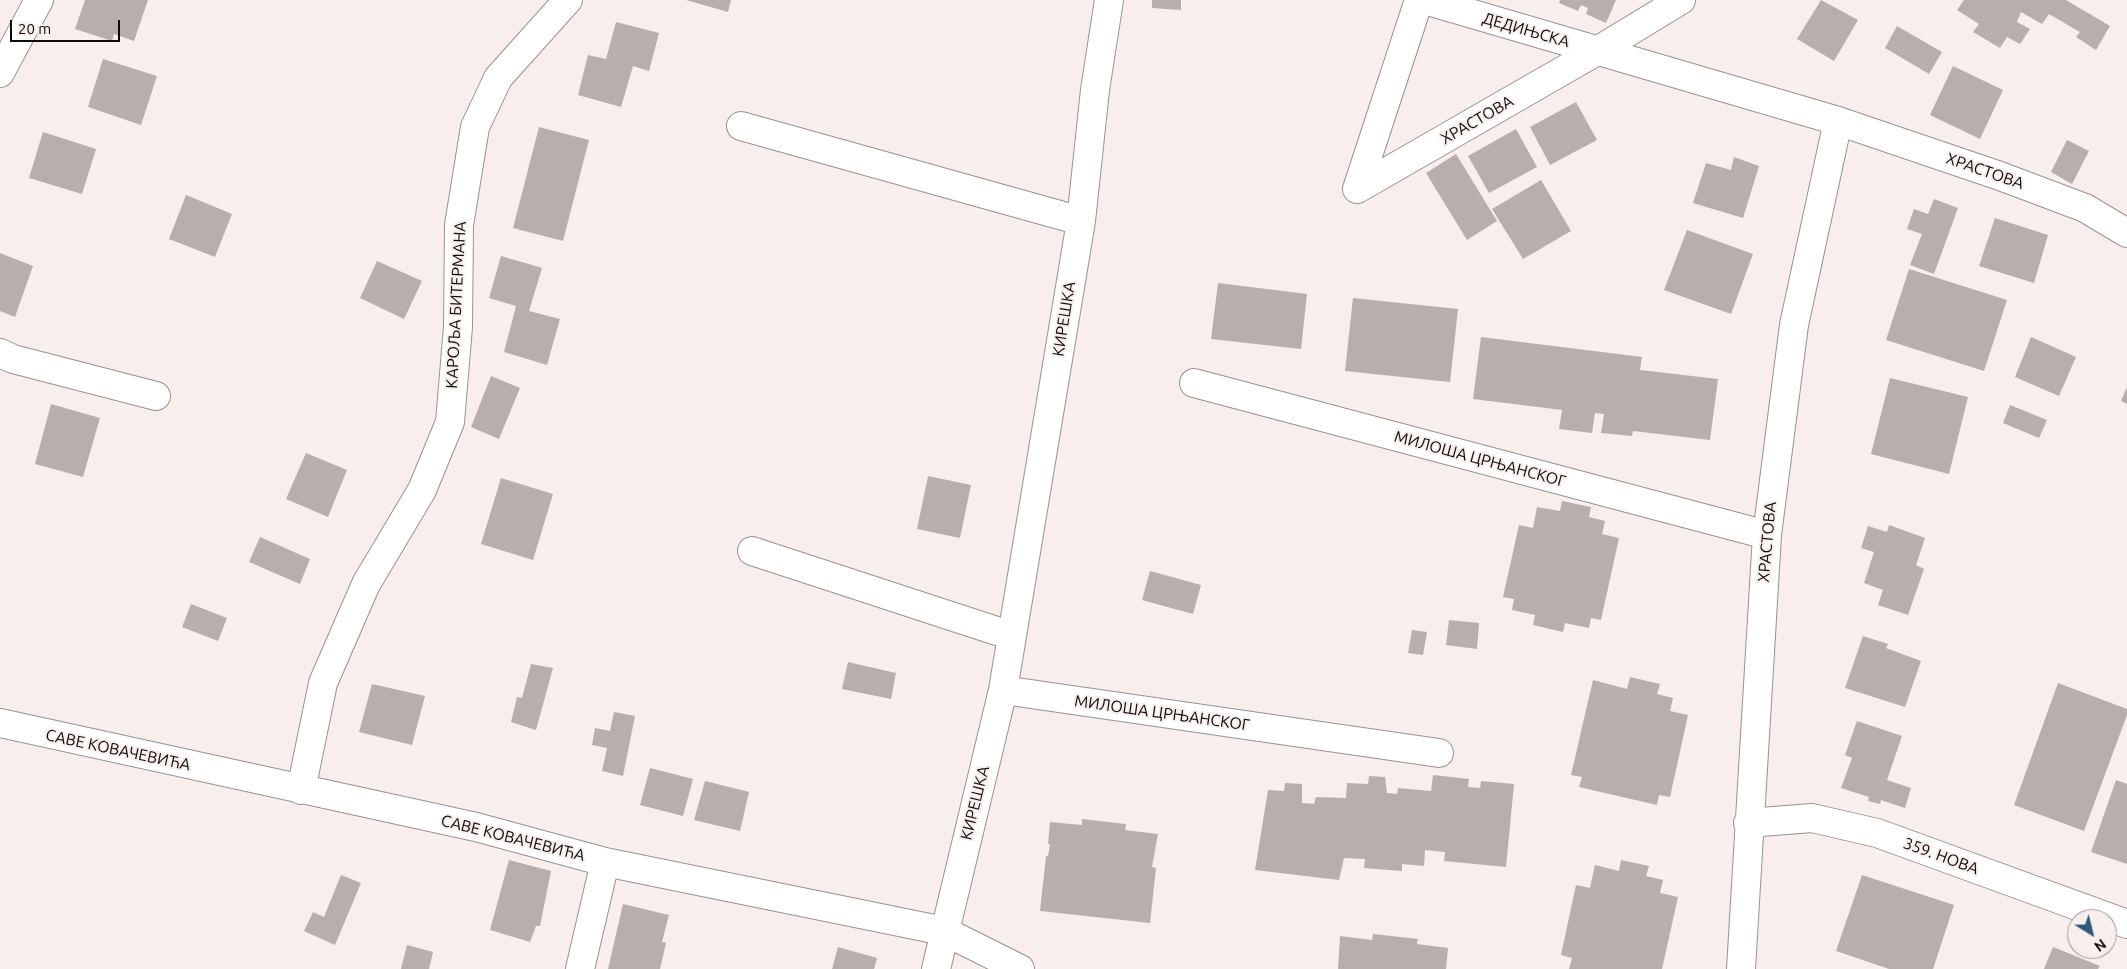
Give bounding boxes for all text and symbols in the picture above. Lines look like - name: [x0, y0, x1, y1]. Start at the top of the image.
- street label: ДЕДИЊСКА: [1480, 8, 1572, 52]
- scale bar: [12, 10, 122, 42]
- text: 20 m: [18, 20, 51, 37]
- street label: ХРАСТОВА: [1437, 91, 1517, 149]
- street label: ХРАСТОВА: [1944, 149, 2026, 193]
- street label: КАРОЉА БИТЕРМАНА: [442, 221, 470, 389]
- street label: КИРЕШКА: [1049, 280, 1079, 358]
- street label: МИЛОША ЦРЊАНСКОГ: [1392, 427, 1568, 491]
- street label: ХРАСТОВА: [1754, 501, 1780, 583]
- street label: МИЛОША ЦРЊАНСКОГ: [1073, 691, 1251, 735]
- street label: САВЕ КОВАЧЕВИЋА: [44, 725, 192, 775]
- street label: КИРЕШКА: [957, 764, 993, 842]
- street label: САВЕ КОВАЧЕВИЋА: [439, 811, 587, 865]
- street label: 359. НОВА: [1901, 834, 1981, 878]
- north arrow: [2067, 909, 2117, 959]
- text: N: [2091, 936, 2109, 955]

